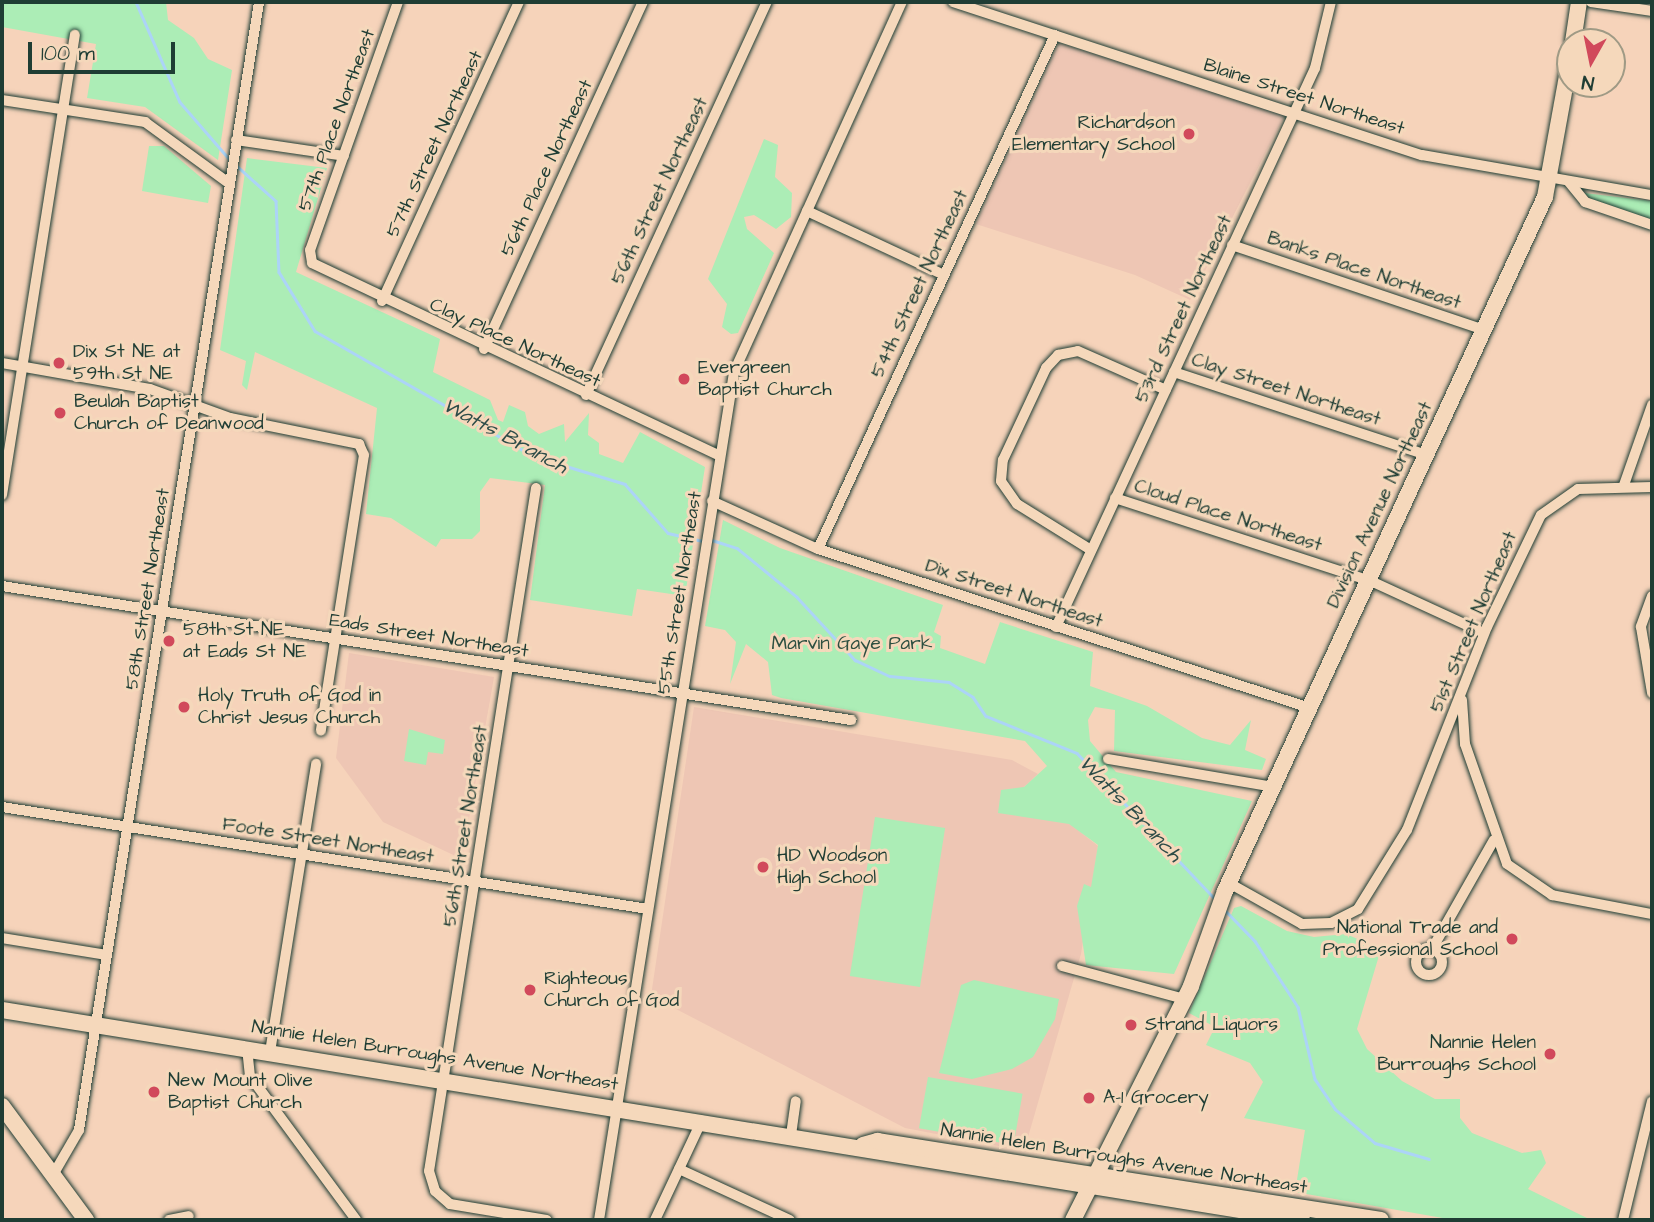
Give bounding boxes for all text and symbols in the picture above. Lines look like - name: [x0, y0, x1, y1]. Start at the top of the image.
- street label: 57th Place Northeast: [293, 26, 381, 214]
- scale bar: [32, 28, 178, 72]
- north arrow: [1556, 28, 1626, 98]
- text: 100 m: [41, 39, 95, 68]
- street label: 57th Street Northeast: [382, 47, 488, 241]
- street label: Blaine Street Northeast: [1201, 54, 1407, 140]
- text: N: [1580, 68, 1596, 97]
- street label: 56th Place Northeast: [496, 76, 598, 260]
- street label: 56th Street Northeast: [607, 94, 713, 288]
- place label: Richardson Elementary School: [1012, 112, 1175, 156]
- marker: Richardson Elementary School: [1181, 126, 1197, 142]
- street label: 54th Street Northeast: [866, 186, 974, 382]
- street label: 53rd Street Northeast: [1130, 212, 1238, 406]
- street label: Banks Place Northeast: [1264, 227, 1464, 315]
- street label: Clay Place Northeast: [426, 293, 604, 393]
- place label: Dix St NE at 59th St NE: [73, 341, 180, 385]
- street label: Clay Street Northeast: [1188, 349, 1384, 431]
- marker: Dix St NE at 59th St NE: [51, 355, 67, 371]
- place label: Evergreen Baptist Church: [698, 357, 832, 401]
- marker: Evergreen Baptist Church: [676, 371, 692, 387]
- place label: Beulah Baptist Church of Deanwood: [74, 391, 264, 435]
- water label: Watts Branch: [438, 393, 572, 479]
- street label: Division Avenue Northeast: [1322, 398, 1438, 612]
- marker: Beulah Baptist Church of Deanwood: [52, 405, 68, 421]
- street label: Cloud Place Northeast: [1131, 475, 1325, 557]
- street label: 58th Street Northeast: [121, 486, 175, 692]
- street label: 55th Street Northeast: [653, 490, 707, 696]
- street label: 51st Street Northeast: [1426, 528, 1522, 716]
- street label: Dix Street Northeast: [922, 555, 1106, 633]
- street label: Eads Street Northeast: [328, 609, 530, 663]
- place label: 58th St NE at Eads St NE: [183, 619, 306, 663]
- marker: 58th St NE at Eads St NE: [161, 633, 177, 649]
- park label: Marvin Gaye Park: [772, 633, 932, 655]
- place label: Holy Truth of God in Christ Jesus Church: [198, 685, 381, 729]
- marker: Holy Truth of God in Christ Jesus Church: [176, 699, 192, 715]
- street label: 56th Street Northeast: [439, 724, 493, 928]
- water label: Watts Branch: [1073, 751, 1187, 867]
- street label: Foote Street Northeast: [221, 813, 435, 869]
- place label: HD Woodson High School: [777, 845, 887, 889]
- marker: HD Woodson High School: [755, 859, 771, 875]
- place label: National Trade and Professional School: [1323, 917, 1498, 961]
- marker: National Trade and Professional School: [1504, 931, 1520, 947]
- place label: Righteous Church of God: [544, 968, 679, 1012]
- marker: Righteous Church of God: [522, 982, 538, 998]
- place label: Strand Liquors: [1145, 1014, 1278, 1036]
- street label: Nannie Helen Burroughs Avenue Northeast: [250, 1016, 620, 1096]
- marker: Strand Liquors: [1123, 1017, 1139, 1033]
- place label: Nannie Helen Burroughs School: [1377, 1032, 1536, 1076]
- marker: Nannie Helen Burroughs School: [1542, 1046, 1558, 1062]
- place label: New Mount Olive Baptist Church: [168, 1070, 313, 1114]
- marker: New Mount Olive Baptist Church: [146, 1084, 162, 1100]
- place label: A-1 Grocery: [1103, 1087, 1209, 1109]
- marker: A-1 Grocery: [1081, 1090, 1097, 1106]
- street label: Nannie Helen Burroughs Avenue Northeast: [939, 1119, 1309, 1199]

